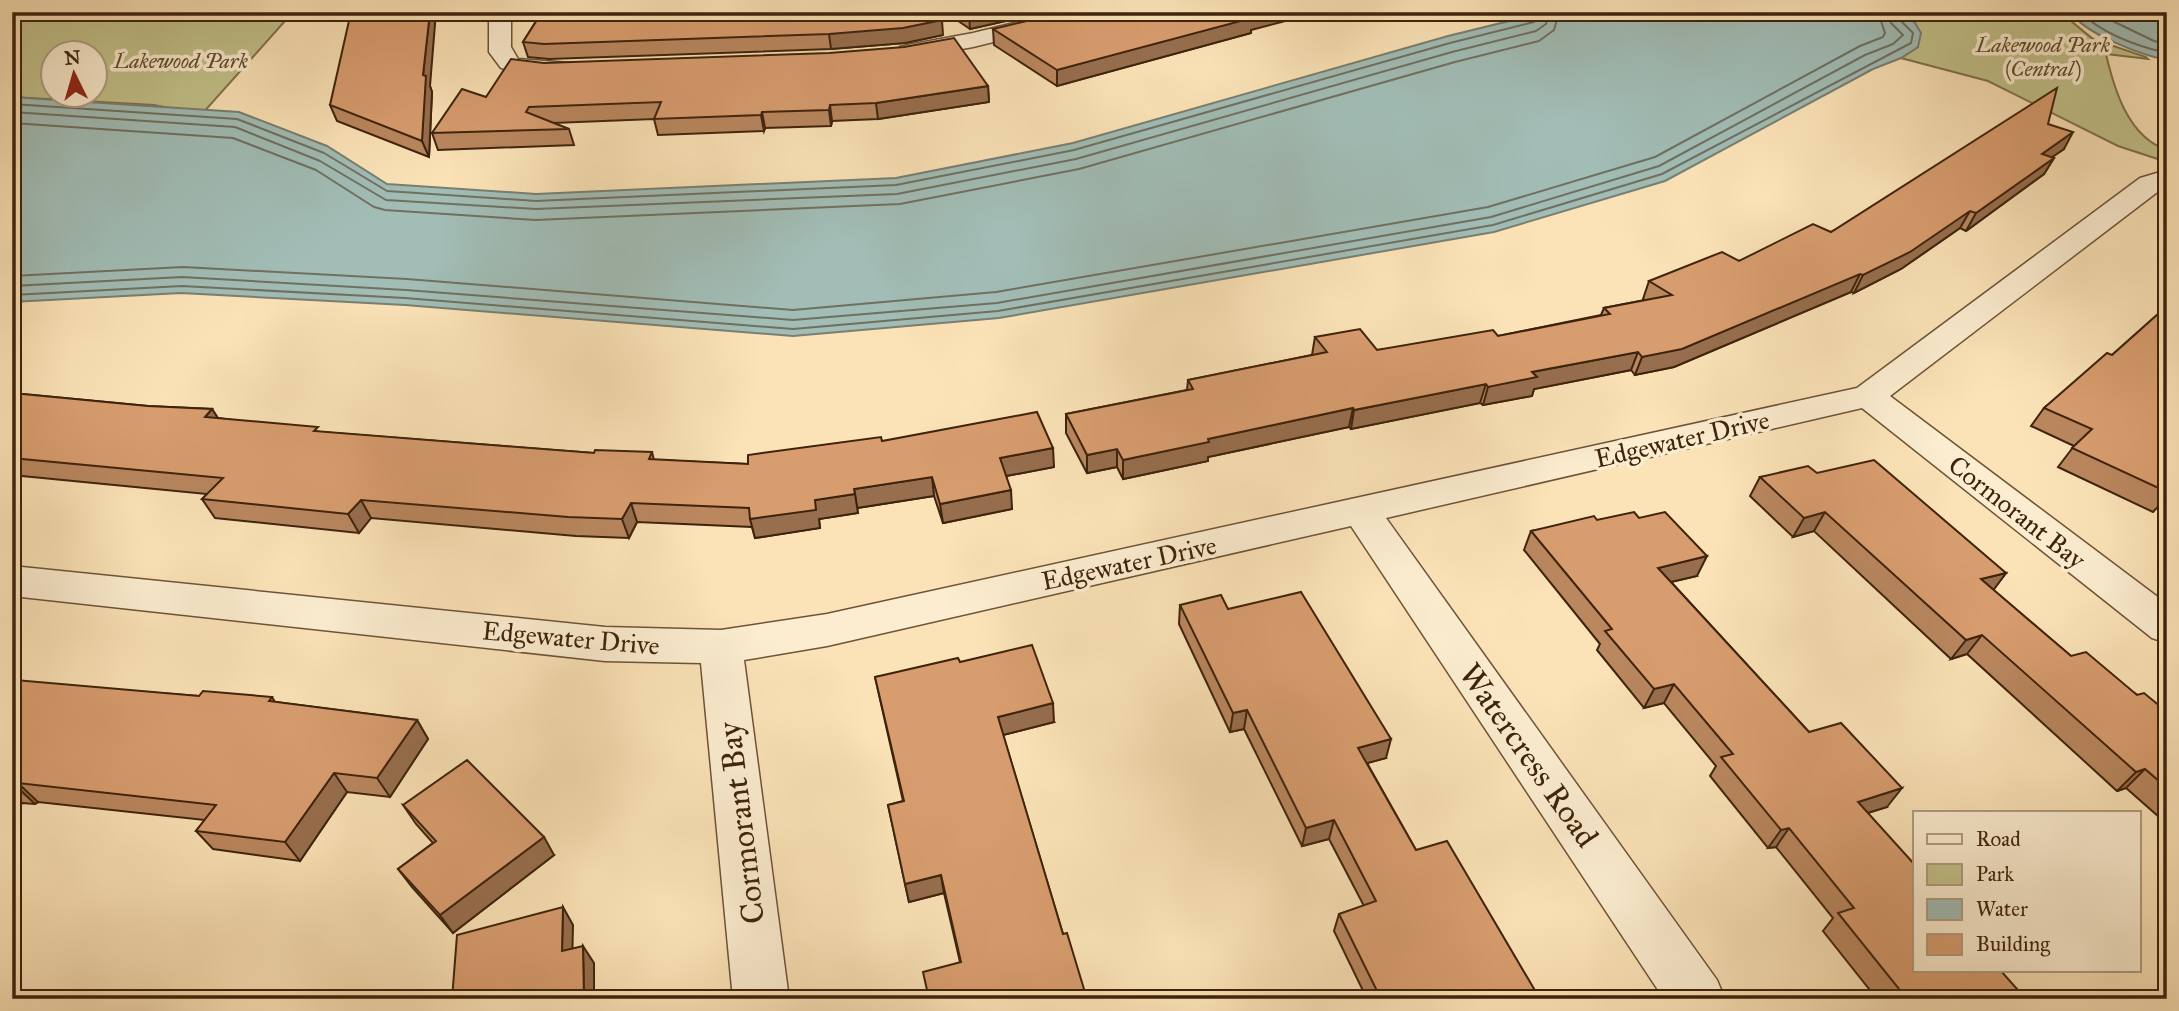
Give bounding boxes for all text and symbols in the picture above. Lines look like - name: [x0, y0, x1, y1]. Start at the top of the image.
- park label: Lakewood Park (Central): [1975, 32, 2111, 82]
- north arrow: [38, 38, 108, 108]
- text: N: [64, 45, 82, 70]
- park label: Lakewood Park: [113, 48, 249, 74]
- street label: Edgewater Drive: [1592, 403, 1773, 475]
- street label: Cormorant Bay: [1942, 449, 2093, 576]
- street label: Edgewater Drive: [1039, 529, 1220, 597]
- street label: Edgewater Drive: [481, 614, 661, 662]
- street label: Watercress Road: [1451, 656, 1606, 855]
- street label: Cormorant Bay: [710, 719, 773, 926]
- legend: [1913, 811, 2140, 972]
- text: Road: [1976, 826, 2021, 852]
- text: Park: [1976, 861, 2014, 887]
- text: Water: [1976, 896, 2028, 922]
- text: Building: [1976, 931, 2050, 957]

